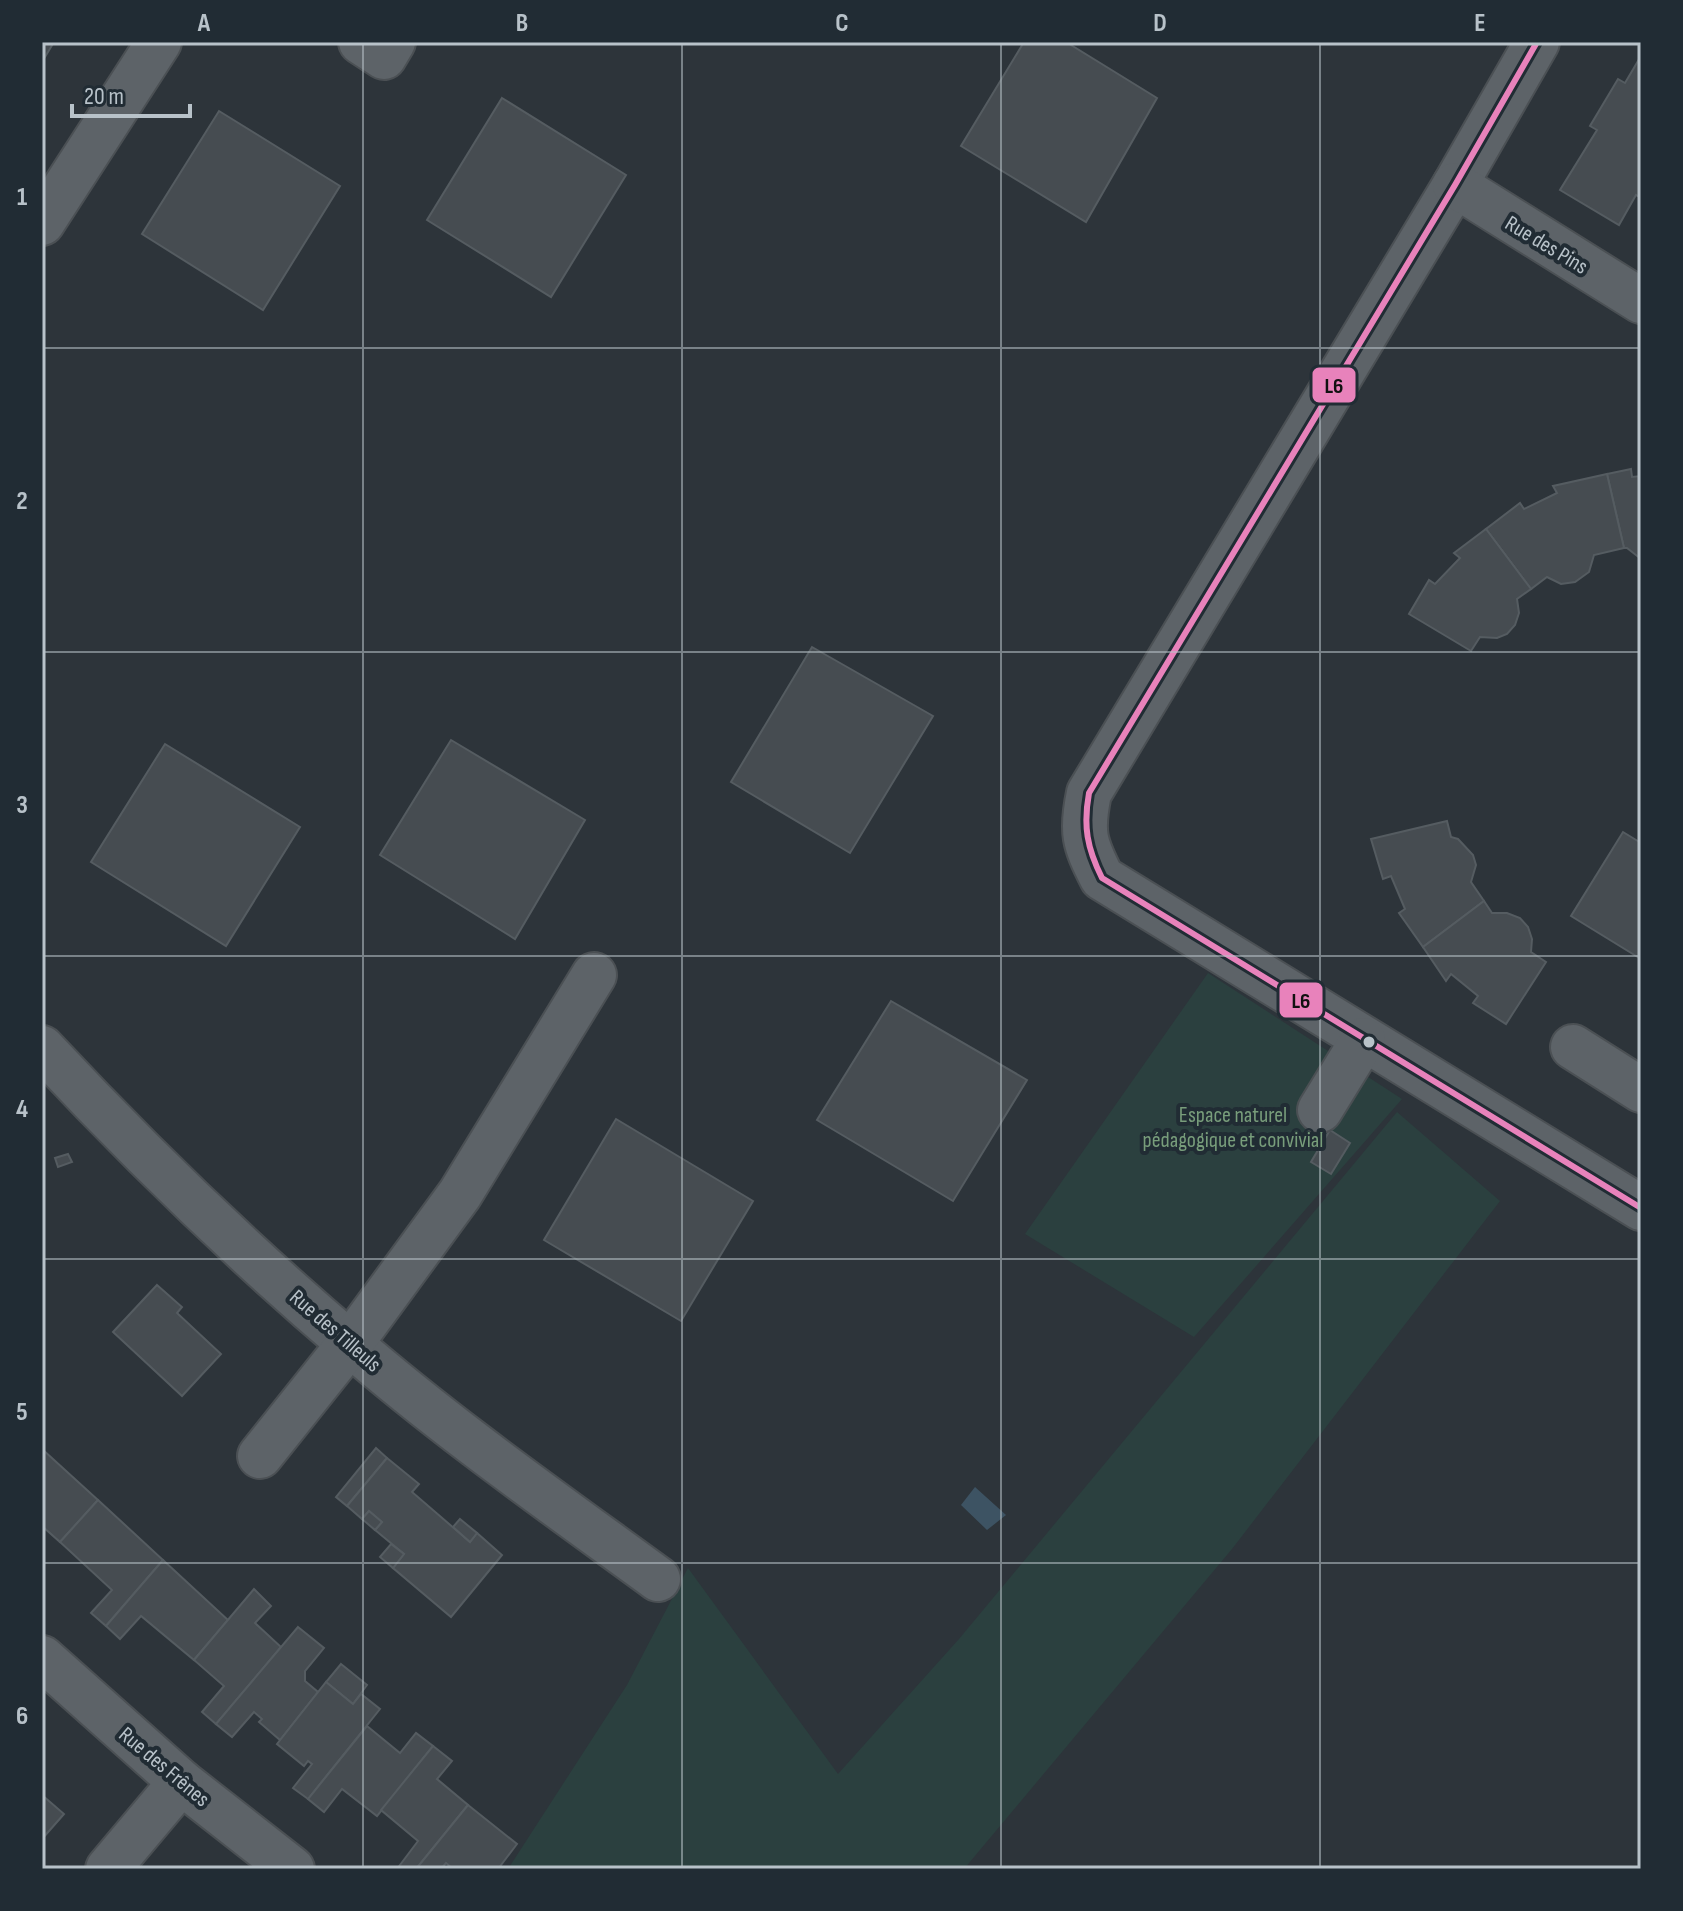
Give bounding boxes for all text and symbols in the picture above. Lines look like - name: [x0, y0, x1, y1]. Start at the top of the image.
- text: A: [197, 8, 211, 39]
- text: B: [516, 8, 528, 39]
- text: C: [835, 8, 849, 39]
- text: D: [1153, 8, 1167, 39]
- text: E: [1474, 8, 1486, 39]
- scale bar: [72, 68, 190, 118]
- text: 20 m: [84, 82, 124, 111]
- text: 1: [17, 182, 27, 213]
- street label: Rue des Pins: [1500, 210, 1593, 281]
- line badge: L6: [1311, 366, 1357, 404]
- text: L6: [1325, 373, 1343, 400]
- text: 2: [16, 486, 28, 517]
- text: 3: [16, 790, 28, 821]
- line badge: L6: [1278, 981, 1324, 1019]
- text: L6: [1292, 988, 1310, 1015]
- unlabelled marker: [1361, 1034, 1377, 1050]
- text: 4: [16, 1094, 28, 1125]
- park label: Espace naturel pédagogique et convivial: [1143, 1102, 1323, 1154]
- street label: Rue des Tilleuls: [284, 1284, 386, 1378]
- text: 5: [16, 1397, 28, 1428]
- text: 6: [16, 1701, 28, 1732]
- street label: Rue des Frênes: [113, 1721, 215, 1813]

